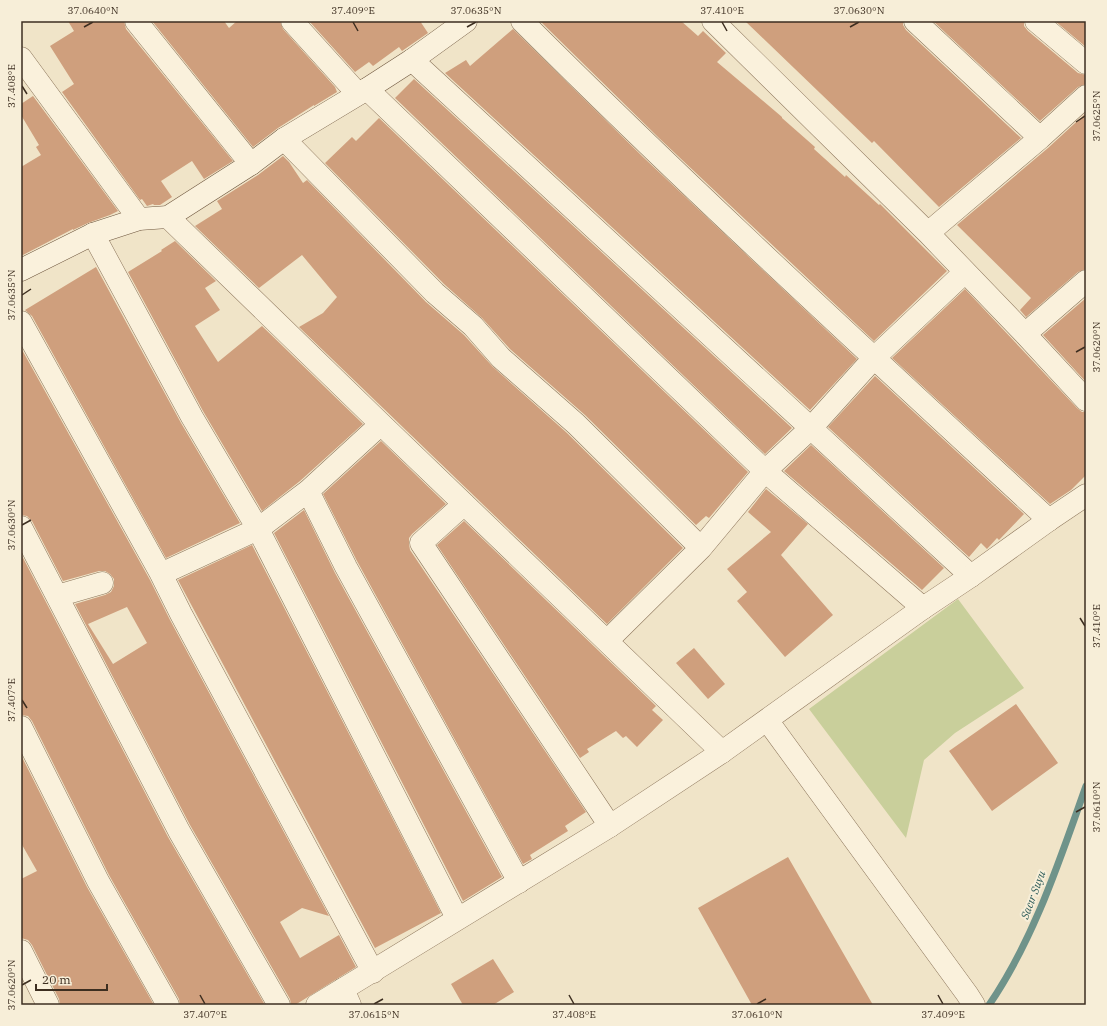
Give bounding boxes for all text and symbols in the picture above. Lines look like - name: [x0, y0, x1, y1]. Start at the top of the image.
- text: 37.0640°N: [67, 4, 119, 17]
- text: 37.409°E: [331, 4, 375, 17]
- text: 37.0635°N: [450, 4, 502, 17]
- text: 37.410°E: [700, 4, 744, 17]
- text: 37.0630°N: [833, 4, 885, 17]
- text: 37.408°E: [5, 64, 18, 108]
- text: 37.0625°N: [1090, 90, 1103, 142]
- text: 37.0635°N: [5, 269, 18, 321]
- text: 37.0620°N: [1090, 321, 1103, 373]
- text: 37.0630°N: [5, 499, 18, 551]
- text: 37.410°E: [1090, 604, 1103, 648]
- text: 37.407°E: [5, 678, 18, 722]
- text: 37.0610°N: [1090, 781, 1103, 833]
- water label: Sacır Suyu: [1017, 868, 1049, 922]
- text: 37.0620°N: [5, 959, 18, 1011]
- scale bar: [36, 966, 107, 992]
- text: 20 m: [42, 972, 71, 987]
- text: 37.407°E: [183, 1008, 227, 1021]
- text: 37.0615°N: [348, 1008, 400, 1021]
- text: 37.408°E: [552, 1008, 596, 1021]
- text: 37.0610°N: [731, 1008, 783, 1021]
- text: 37.409°E: [921, 1008, 965, 1021]

